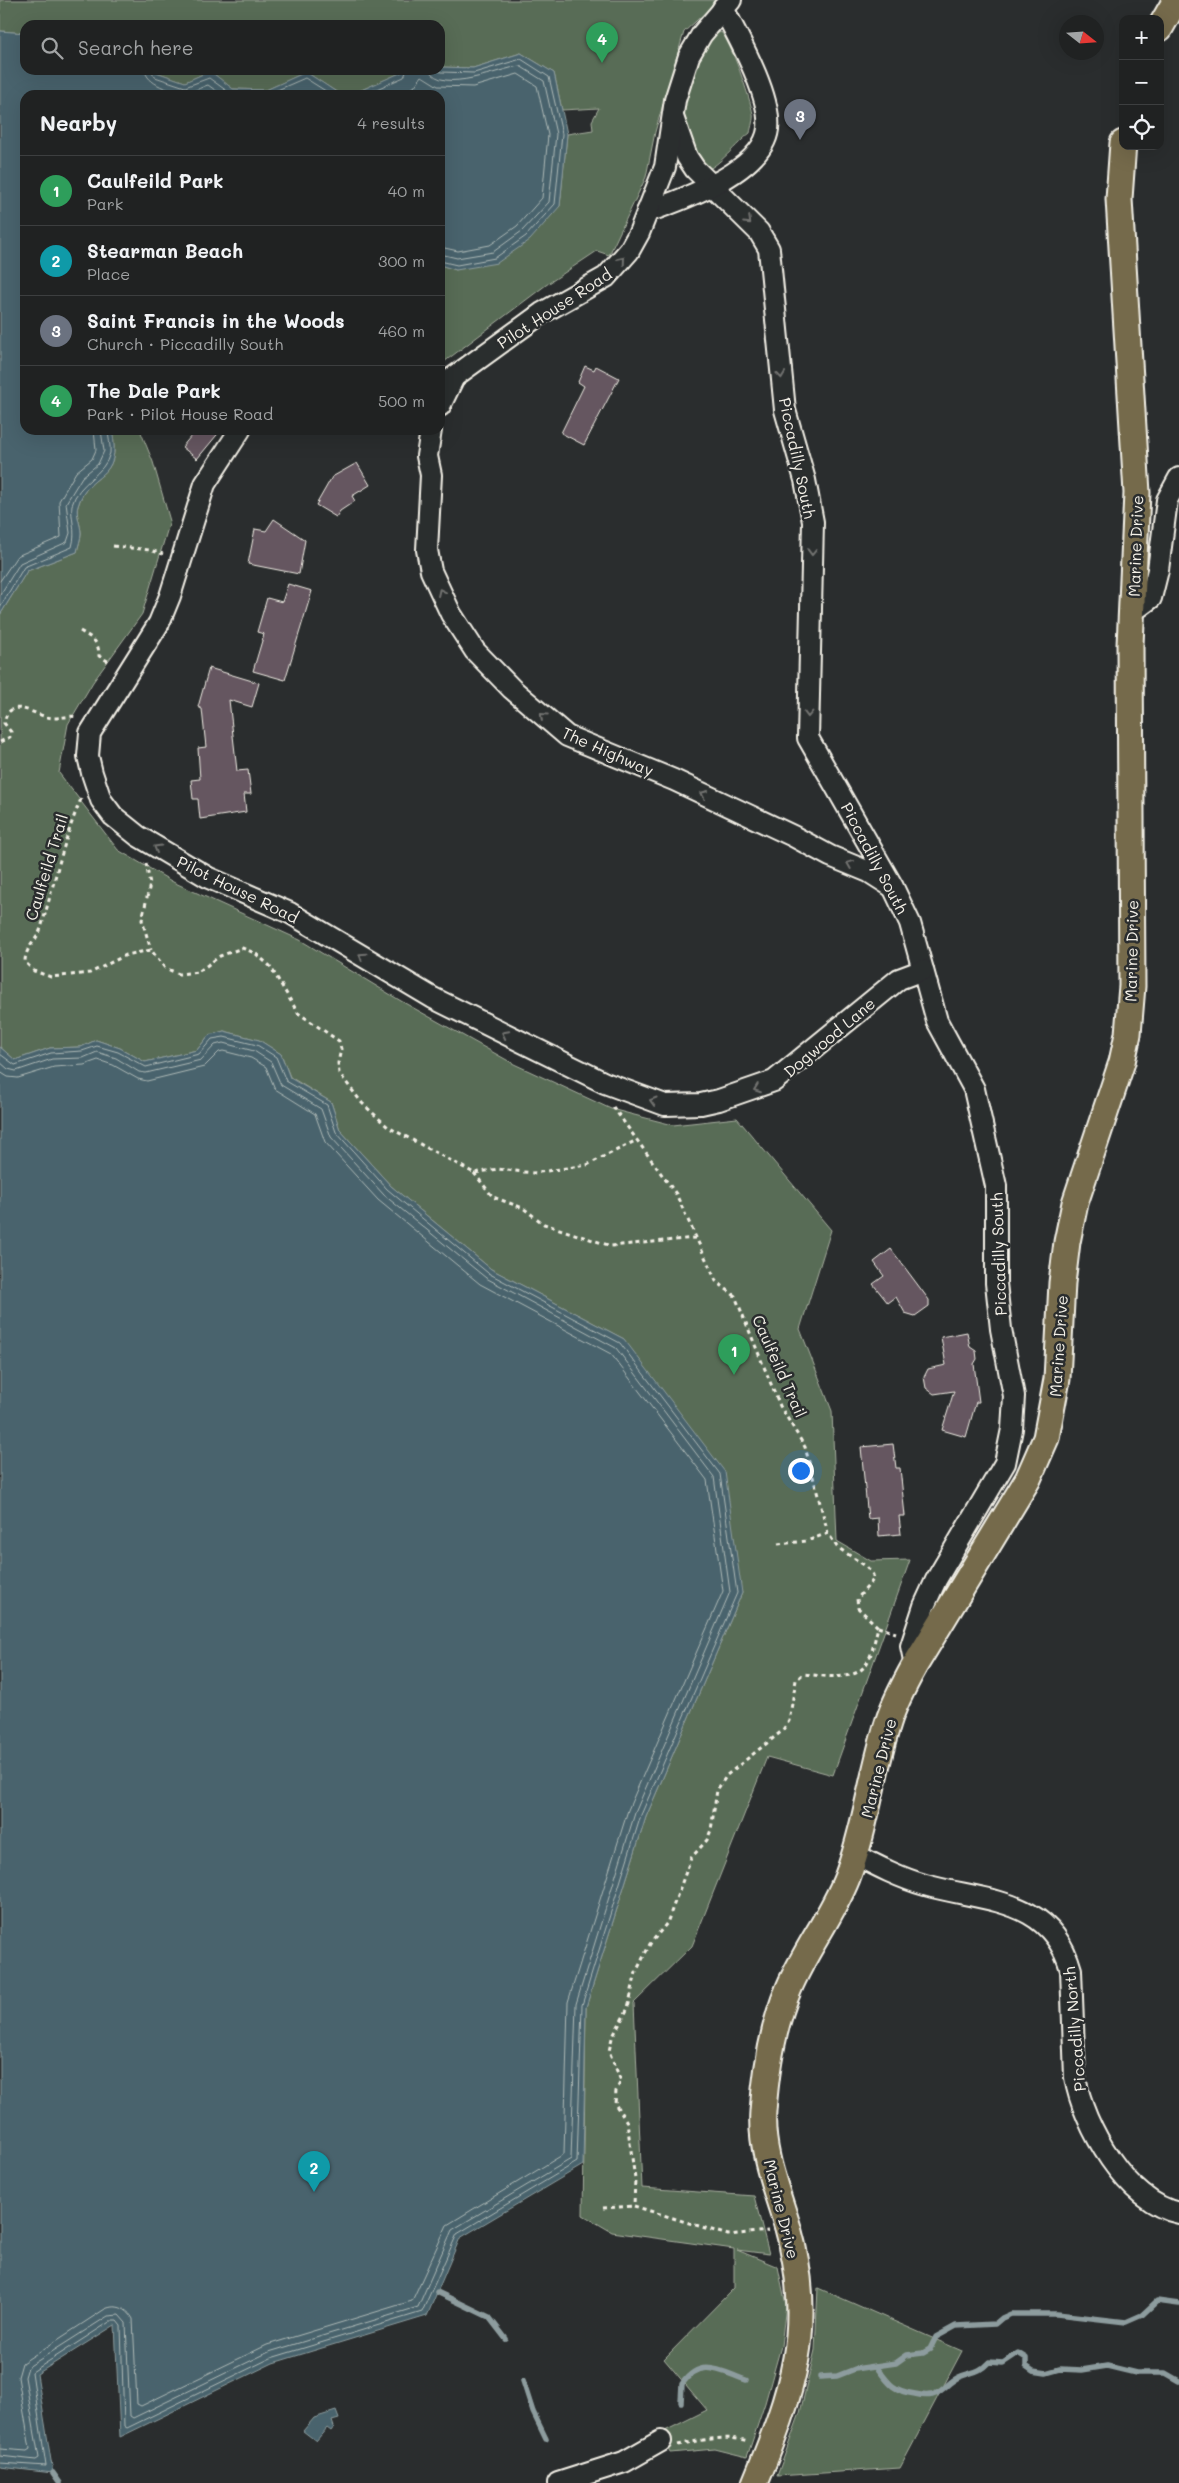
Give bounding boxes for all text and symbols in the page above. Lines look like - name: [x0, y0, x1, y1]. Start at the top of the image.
- north arrow: [1059, 15, 1104, 60]
- map controls: [1119, 15, 1164, 150]
- button: +: [1119, 15, 1164, 60]
- search box: [20, 20, 445, 75]
- pin: 4: [586, 22, 618, 63]
- icon: search: [38, 34, 66, 62]
- text: Search here: [78, 35, 194, 60]
- button: −: [1119, 60, 1164, 105]
- pin: 3: [784, 99, 816, 140]
- button: locate: [1119, 105, 1164, 150]
- text: Nearby: [40, 109, 117, 136]
- text: 4 results: [357, 112, 425, 133]
- text: Caulfeild Park: [87, 168, 223, 193]
- text: 1: [52, 180, 60, 201]
- text: 40 m: [388, 180, 425, 201]
- text: Park: [87, 193, 123, 214]
- one-way arrow: [742, 215, 751, 224]
- text: Stearman Beach: [87, 238, 243, 263]
- text: 2: [52, 250, 60, 271]
- text: 300 m: [378, 250, 425, 271]
- one-way arrow: [617, 256, 626, 265]
- text: Place: [87, 263, 130, 284]
- street label: Pilot House Road: [493, 263, 615, 353]
- text: Saint Francis in the Woods: [87, 308, 345, 333]
- text: 3: [51, 320, 61, 341]
- text: 460 m: [378, 320, 425, 341]
- text: Church · Piccadilly South: [87, 333, 283, 354]
- one-way arrow: [775, 372, 786, 380]
- text: The Dale Park: [87, 378, 221, 403]
- text: 4: [51, 390, 61, 411]
- text: 500 m: [378, 390, 425, 411]
- street label: Piccadilly South: [775, 396, 821, 520]
- text: Park · Pilot House Road: [87, 403, 273, 424]
- street label: Marine Drive: [1123, 495, 1147, 597]
- one-way arrow: [807, 548, 817, 556]
- one-way arrow: [437, 588, 447, 597]
- one-way arrow: [803, 710, 814, 718]
- one-way arrow: [539, 713, 548, 722]
- street label: The Highway: [559, 721, 657, 781]
- one-way arrow: [700, 790, 709, 800]
- street label: Piccadilly South: [837, 799, 913, 917]
- street label: Caulfeild Trail: [20, 811, 72, 923]
- one-way arrow: [154, 844, 163, 854]
- street label: Pilot House Road: [174, 850, 302, 928]
- one-way arrow: [846, 860, 855, 870]
- street label: Marine Drive: [1120, 900, 1142, 1002]
- one-way arrow: [359, 953, 368, 962]
- street label: Dogwood Lane: [779, 992, 879, 1082]
- one-way arrow: [501, 1030, 510, 1040]
- one-way arrow: [753, 1083, 762, 1093]
- one-way arrow: [649, 1096, 657, 1106]
- street label: Piccadilly South: [985, 1192, 1011, 1316]
- street label: Marine Drive: [1044, 1294, 1072, 1398]
- street label: Caulfeild Trail: [748, 1311, 812, 1421]
- pin: 1: [718, 1334, 750, 1375]
- your location: [788, 1458, 814, 1484]
- street label: Marine Drive: [855, 1716, 901, 1820]
- street label: Piccadilly North: [1058, 1966, 1090, 2092]
- pin: 2: [298, 2151, 330, 2192]
- street label: Marine Drive: [759, 2157, 805, 2261]

